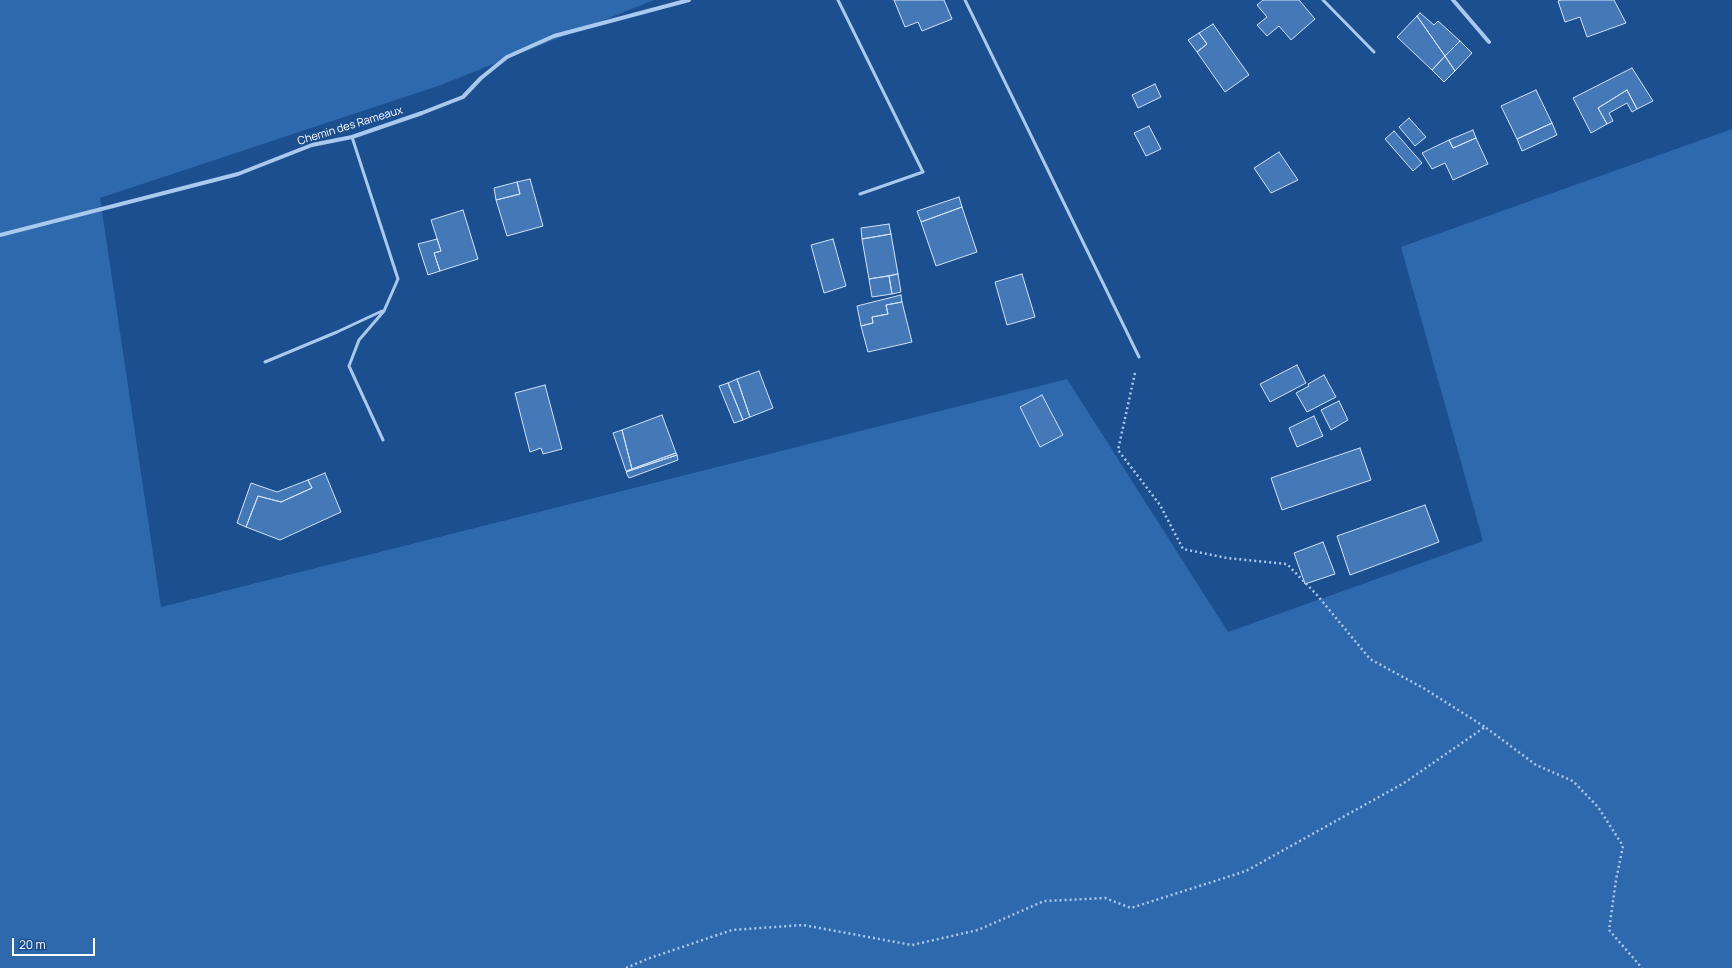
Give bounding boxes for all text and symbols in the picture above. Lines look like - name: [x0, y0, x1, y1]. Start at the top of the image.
- street label: Chemin des Rameaux: [296, 104, 404, 148]
- scale bar: [14, 930, 97, 956]
- text: 20 m: [19, 936, 46, 953]

